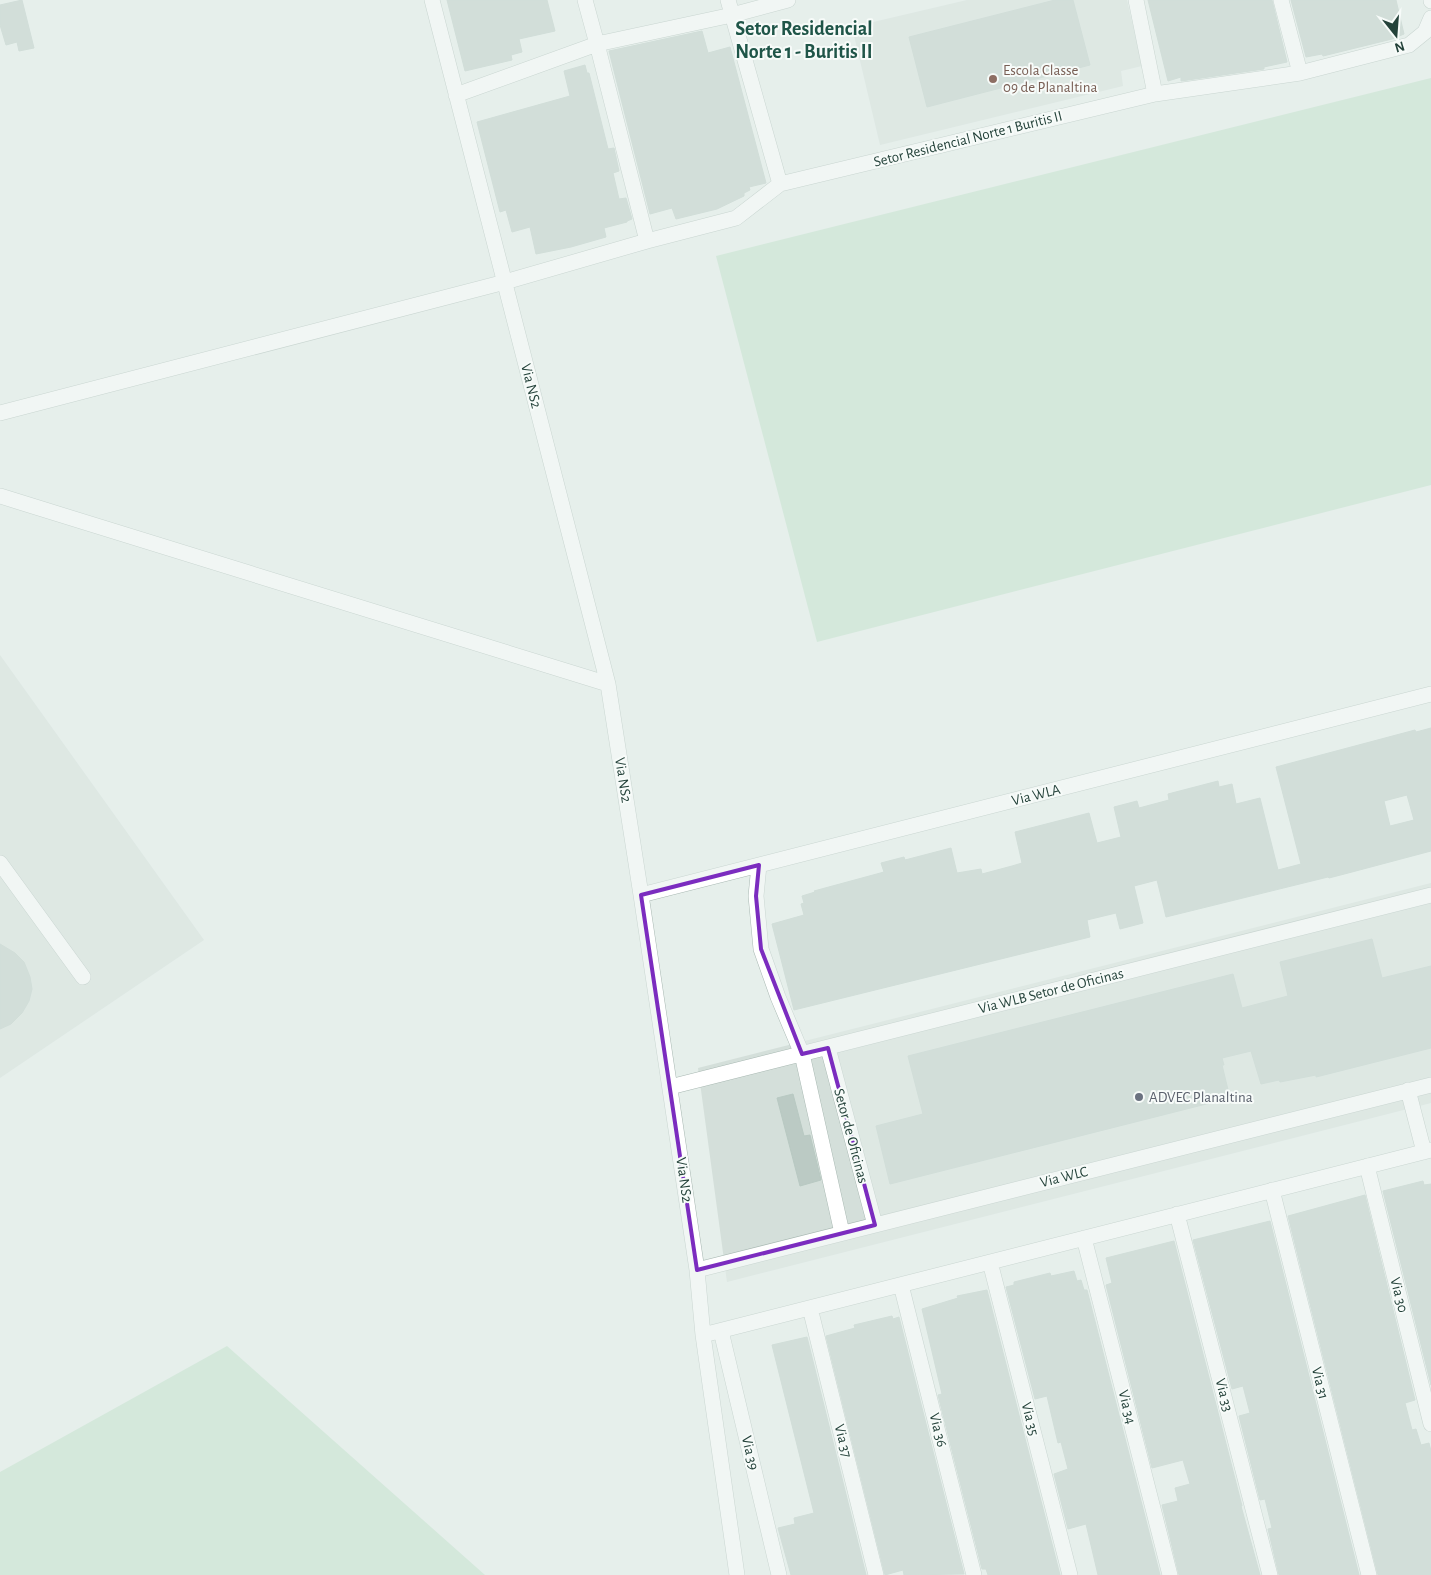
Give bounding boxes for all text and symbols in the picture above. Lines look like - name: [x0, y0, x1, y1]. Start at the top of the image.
- north arrow: [1371, 10, 1421, 60]
- district label: Setor Residencial Norte 1 - Buritis II: [735, 19, 873, 62]
- text: N: [1393, 38, 1406, 55]
- place label: Escola Classe 09 de Planaltina: [1003, 63, 1097, 95]
- marker: Escola Classe 09 de Planaltina: [987, 73, 999, 85]
- street label: Setor Residencial Norte 1 Buritis II: [872, 108, 1064, 170]
- street label: Via NS2: [518, 362, 544, 410]
- street label: Via NS2: [612, 756, 634, 804]
- street label: Via WLA: [1010, 782, 1062, 808]
- street label: Via WLB Setor de Oficinas: [977, 966, 1125, 1016]
- street label: Setor de Oficinas: [831, 1087, 871, 1185]
- place label: ADVEC Planaltina: [1149, 1090, 1253, 1105]
- marker: ADVEC Planaltina: [1133, 1091, 1145, 1103]
- street label: Via NS2: [673, 1156, 695, 1204]
- street label: Via WLC: [1039, 1164, 1089, 1190]
- street label: Via 30: [1387, 1276, 1411, 1314]
- street label: Via 31: [1309, 1365, 1331, 1401]
- street label: Via 33: [1213, 1377, 1235, 1413]
- street label: Via 34: [1116, 1388, 1138, 1426]
- street label: Via 35: [1019, 1401, 1041, 1437]
- street label: Via 36: [927, 1411, 949, 1449]
- street label: Via 37: [832, 1423, 854, 1459]
- street label: Via 39: [739, 1434, 761, 1472]

